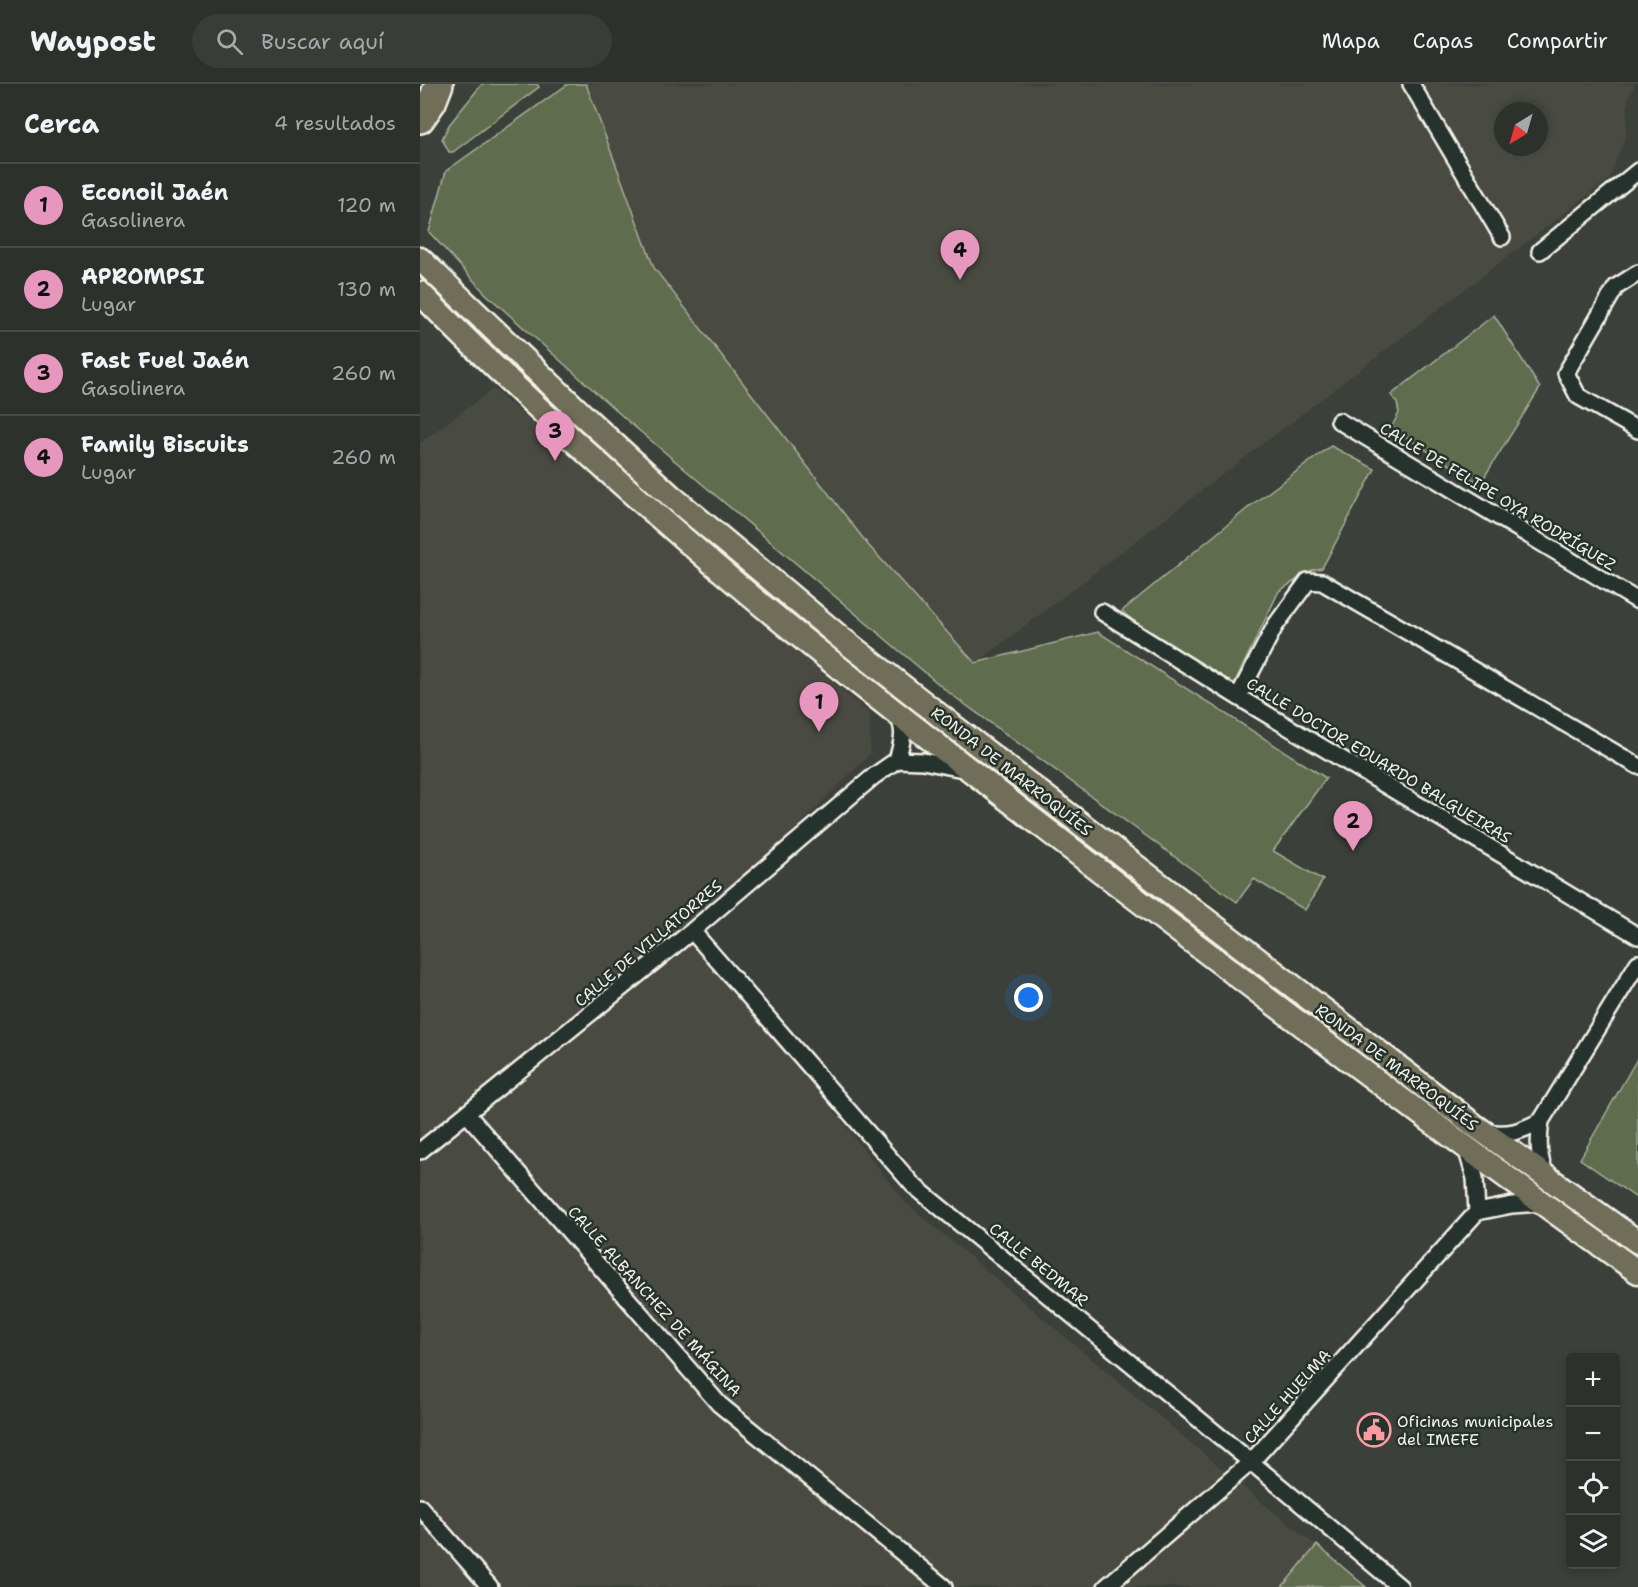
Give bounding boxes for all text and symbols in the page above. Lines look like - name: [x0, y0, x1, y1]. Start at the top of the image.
- search box: [192, 14, 612, 68]
- text: Waypost: [30, 22, 156, 60]
- icon: search: [213, 25, 246, 58]
- text: Buscar aquí: [261, 27, 384, 56]
- text: Mapa: [1322, 27, 1380, 55]
- text: Capas: [1413, 27, 1474, 55]
- text: Compartir: [1507, 27, 1608, 55]
- north arrow: [1494, 102, 1548, 156]
- text: Cerca: [24, 106, 99, 141]
- text: 4 resultados: [274, 110, 396, 136]
- text: Econoil Jaén: [81, 178, 228, 207]
- text: 1: [39, 192, 48, 218]
- text: 120 m: [337, 192, 396, 218]
- text: Gasolinera: [81, 207, 185, 233]
- pin: 4: [940, 230, 980, 280]
- text: APROMPSI: [81, 262, 205, 291]
- text: 2: [37, 276, 51, 302]
- text: 130 m: [337, 276, 396, 302]
- text: Lugar: [81, 291, 137, 317]
- text: Fast Fuel Jaén: [81, 346, 249, 375]
- text: 3: [37, 360, 51, 386]
- text: 260 m: [331, 360, 396, 386]
- text: Gasolinera: [81, 375, 185, 401]
- pin: 3: [536, 412, 574, 461]
- street label: CALLE DE FELIPE OYA RODRÍGUEZ: [1376, 418, 1620, 575]
- text: Family Biscuits: [81, 430, 249, 459]
- text: 4: [37, 444, 51, 470]
- text: 260 m: [331, 444, 396, 470]
- text: Lugar: [81, 459, 137, 485]
- street label: CALLE DOCTOR EDUARDO BALGUEIRAS: [1242, 673, 1515, 848]
- pin: 1: [800, 682, 838, 732]
- street label: RONDA DE MARROQUÍES: [927, 702, 1096, 841]
- pin: 2: [1334, 802, 1372, 851]
- street label: CALLE DE VILLATORRES: [570, 875, 727, 1011]
- your location: [1014, 983, 1043, 1012]
- street label: RONDA DE MARROQUÍES: [1311, 999, 1482, 1136]
- street label: CALLE ALBANCHEZ DE MÁGINA: [563, 1202, 746, 1401]
- street label: CALLE BEDMAR: [985, 1218, 1092, 1311]
- street label: CALLE HUELMA: [1239, 1345, 1335, 1448]
- map controls: [1566, 1353, 1620, 1569]
- button: +: [1566, 1353, 1620, 1407]
- button: −: [1566, 1407, 1620, 1461]
- place label: Oficinas municipales del IMEFE: [1397, 1411, 1553, 1450]
- public building icon: Oficinas municipales del IMEFE: [1356, 1412, 1392, 1448]
- button: locate: [1566, 1461, 1620, 1515]
- button: layers: [1566, 1515, 1620, 1569]

